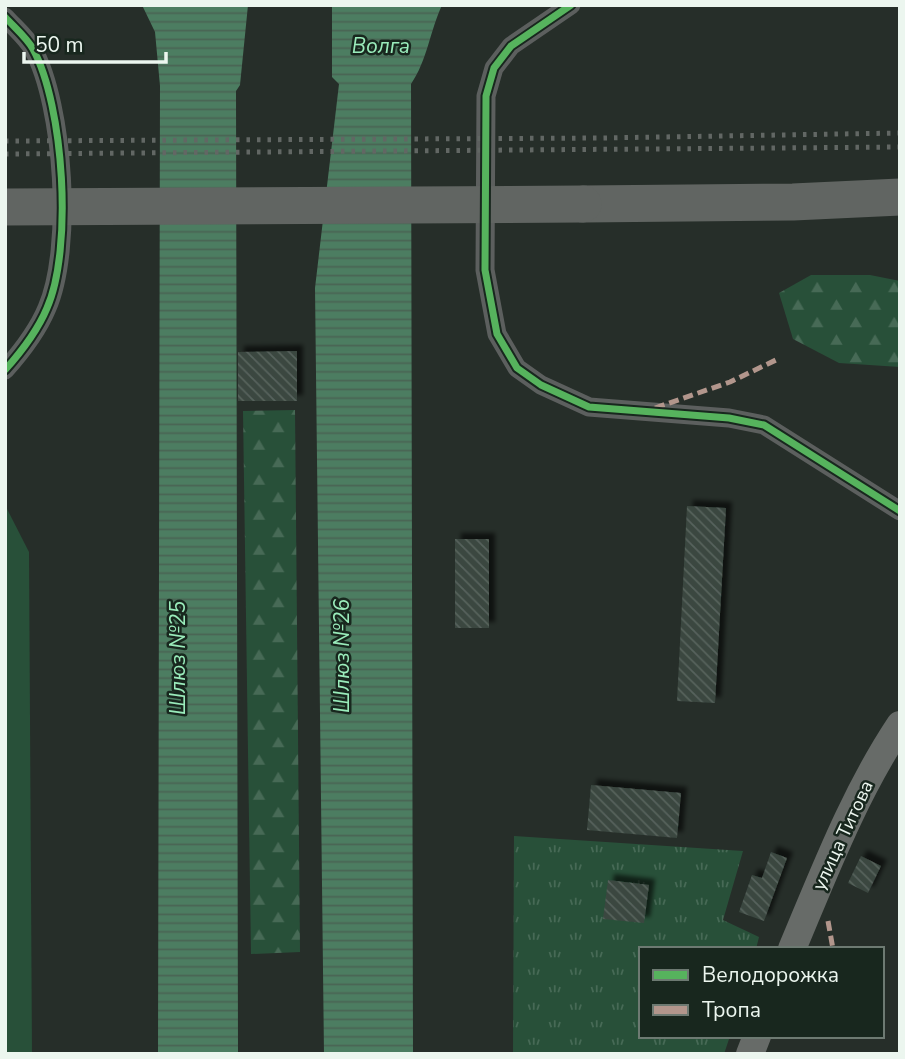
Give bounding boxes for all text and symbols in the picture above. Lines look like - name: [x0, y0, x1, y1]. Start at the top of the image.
- scale bar: [24, 21, 166, 65]
- text: 50 m: [35, 31, 84, 59]
- water label: Волга: [352, 32, 410, 60]
- water label: Шлюз №26: [328, 599, 356, 713]
- water label: Шлюз №25: [164, 601, 192, 715]
- street label: улица Титова: [806, 776, 880, 895]
- legend: [639, 947, 884, 1038]
- text: Велодорожка: [702, 961, 839, 989]
- text: Тропа: [702, 996, 761, 1024]

